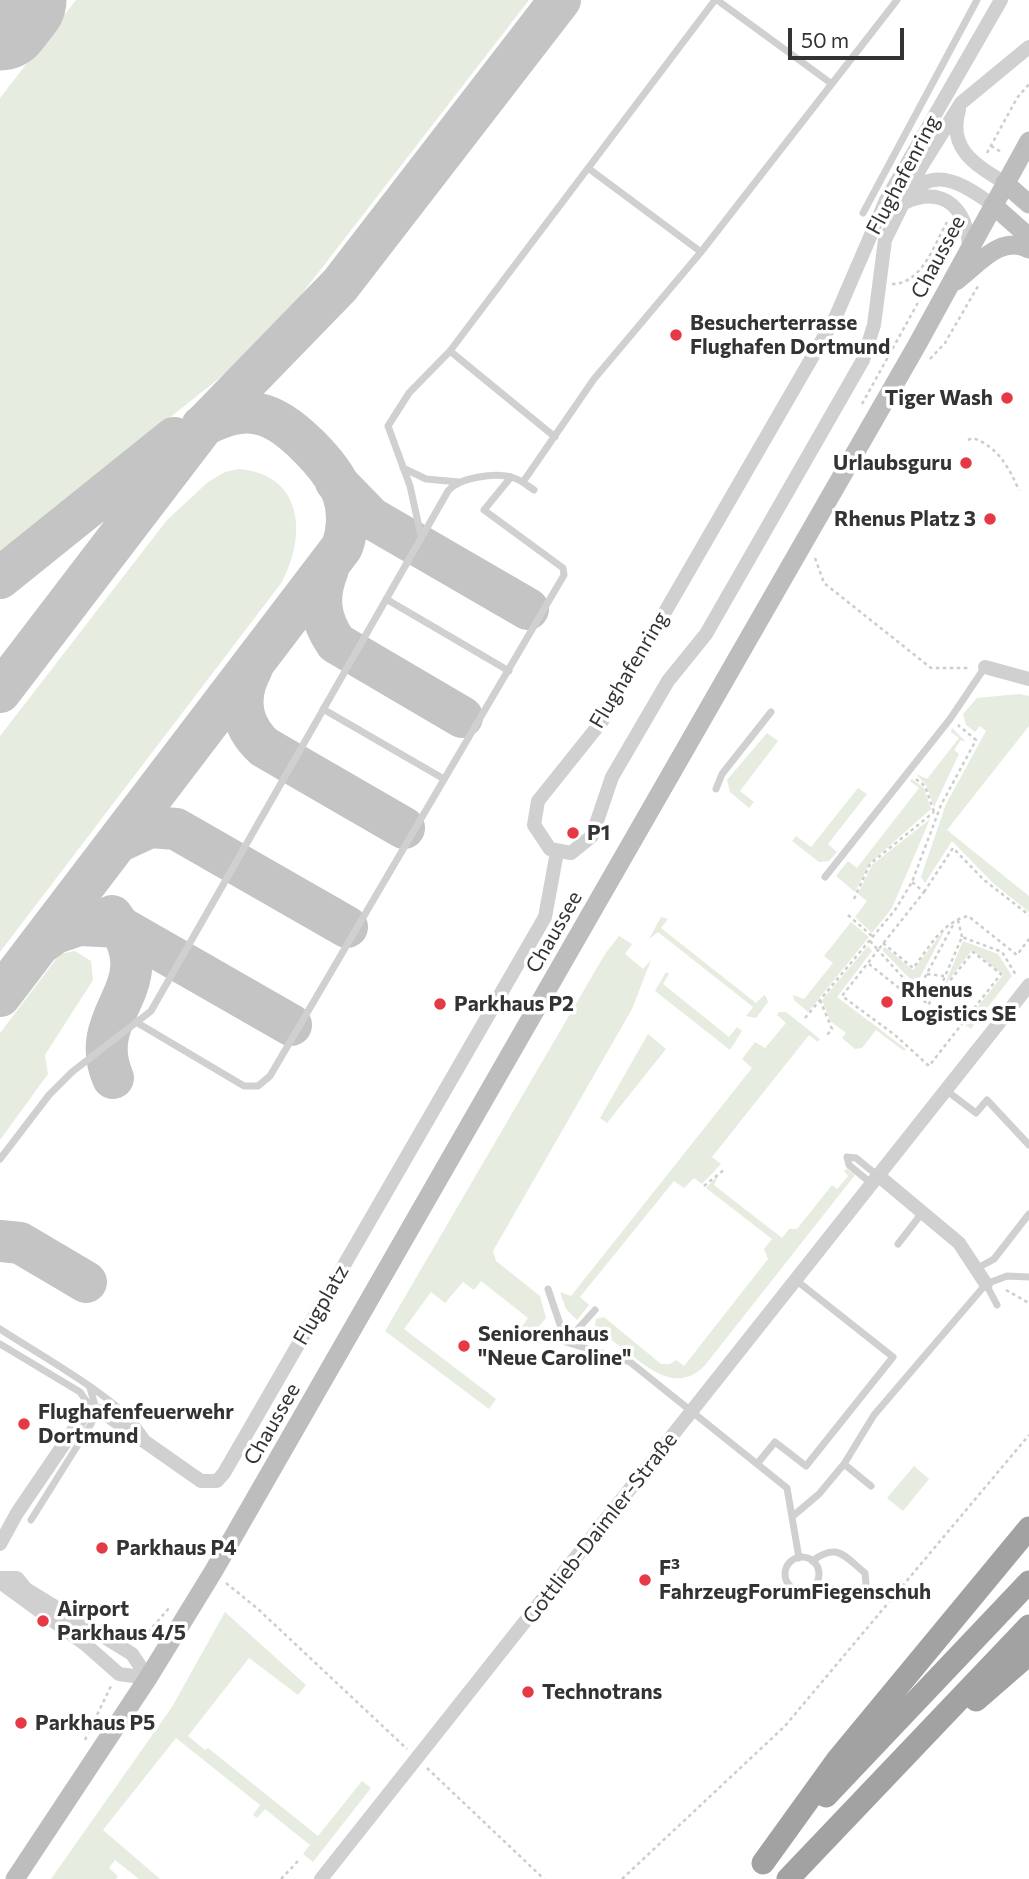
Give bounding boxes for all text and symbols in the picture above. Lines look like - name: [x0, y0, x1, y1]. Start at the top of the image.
- scale bar: [791, 14, 906, 58]
- text: 50 m: [801, 27, 849, 52]
- street label: Flughafenring: [861, 111, 945, 239]
- street label: Chaussee: [906, 211, 970, 303]
- place label: Besucherterrasse Flughafen Dortmund: [690, 310, 890, 360]
- marker: Besucherterrasse Flughafen Dortmund: [668, 327, 684, 343]
- place label: Tiger Wash: [885, 385, 993, 411]
- marker: Tiger Wash: [999, 390, 1015, 406]
- place label: Urlaubsguru: [833, 450, 952, 476]
- marker: Urlaubsguru: [958, 455, 974, 471]
- place label: Rhenus Platz 3: [834, 506, 976, 532]
- marker: Rhenus Platz 3: [982, 511, 998, 527]
- street label: Flughafenring: [584, 607, 674, 733]
- place label: P1: [587, 820, 610, 846]
- marker: P1: [565, 825, 581, 841]
- street label: Chaussee: [520, 887, 588, 977]
- place label: Rhenus Logistics SE: [901, 977, 1017, 1027]
- place label: Parkhaus P2: [454, 991, 574, 1017]
- marker: Rhenus Logistics SE: [879, 994, 895, 1010]
- marker: Parkhaus P2: [432, 996, 448, 1012]
- street label: Flugplatz: [288, 1260, 354, 1350]
- place label: Seniorenhaus "Neue Caroline": [478, 1321, 631, 1371]
- marker: Seniorenhaus "Neue Caroline": [456, 1338, 472, 1354]
- street label: Chaussee: [238, 1379, 306, 1469]
- place label: Flughafenfeuerwehr Dortmund: [38, 1399, 234, 1449]
- marker: Flughafenfeuerwehr Dortmund: [16, 1416, 32, 1432]
- street label: Gottlieb-Daimler-Straße: [518, 1427, 682, 1629]
- place label: Parkhaus P4: [116, 1535, 237, 1561]
- marker: Parkhaus P4: [94, 1540, 110, 1556]
- place label: F³ FahrzeugForumFiegenschuh: [659, 1555, 931, 1605]
- marker: F³ FahrzeugForumFiegenschuh: [637, 1572, 653, 1588]
- place label: Airport Parkhaus 4/5: [57, 1596, 186, 1646]
- marker: Airport Parkhaus 4/5: [35, 1613, 51, 1629]
- place label: Technotrans: [542, 1679, 662, 1705]
- marker: Technotrans: [520, 1684, 536, 1700]
- place label: Parkhaus P5: [35, 1710, 155, 1736]
- marker: Parkhaus P5: [13, 1715, 29, 1731]

